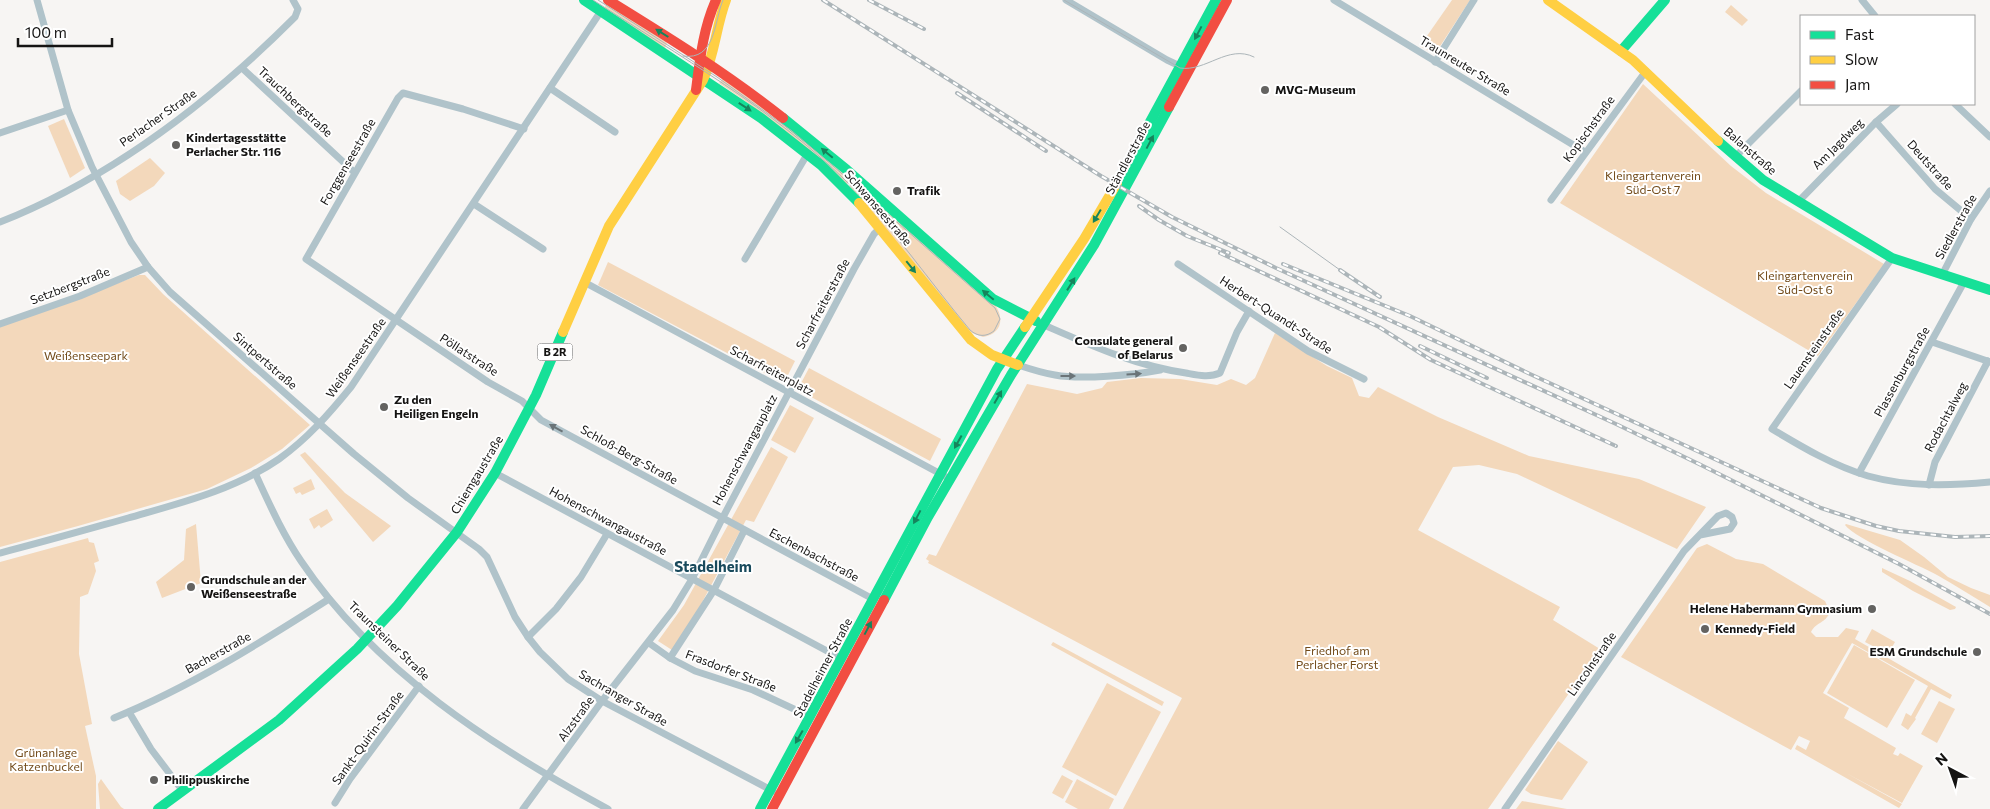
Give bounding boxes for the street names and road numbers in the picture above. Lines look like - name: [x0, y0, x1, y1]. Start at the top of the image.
- street label: Traunreuter Straße: [1418, 32, 1513, 98]
- street label: Trauchbergstraße: [256, 63, 336, 139]
- street label: Perlacher Straße: [116, 86, 198, 149]
- street label: Kopischstraße: [1560, 93, 1617, 164]
- street label: Am Jagdweg: [1809, 115, 1867, 172]
- street label: Forggenseestraße: [317, 116, 378, 207]
- street label: Ständlerstraße: [1102, 119, 1152, 196]
- street label: Balanstraße: [1721, 124, 1780, 177]
- street label: Deutstraße: [1905, 137, 1957, 192]
- street label: Schwanseestraße: [842, 167, 915, 248]
- street label: Siedlerstraße: [1931, 192, 1979, 262]
- street label: Scharfreiterstraße: [792, 256, 852, 351]
- street label: Setzbergstraße: [28, 264, 111, 307]
- street label: Herbert-Quandt-Straße: [1218, 273, 1335, 356]
- street label: Lauensteinstraße: [1780, 306, 1846, 391]
- street label: Weißenseestraße: [322, 315, 388, 400]
- street label: Plassenburgstraße: [1871, 324, 1932, 419]
- street label: Sintpertstraße: [231, 329, 300, 392]
- street label: Pöllatstraße: [438, 330, 501, 378]
- street label: Scharfreiterplatz: [728, 342, 817, 398]
- road number: B 2R: [538, 344, 572, 361]
- street label: Rodachtalweg: [1921, 379, 1970, 454]
- street label: Hohenschwangauplatz: [709, 392, 779, 507]
- street label: Schloß-Berg-Straße: [578, 422, 681, 487]
- street label: Chiemgaustraße: [447, 433, 505, 516]
- street label: Hohenschwangaustraße: [547, 483, 670, 557]
- street label: Eschenbachstraße: [767, 525, 862, 584]
- street label: Traunsteiner Straße: [346, 598, 433, 683]
- street label: Stadelheimer Straße: [790, 615, 854, 720]
- street label: Bacherstraße: [182, 628, 253, 676]
- street label: Lincolnstraße: [1564, 629, 1618, 698]
- street label: Frasdorfer Straße: [684, 646, 779, 694]
- street label: Sachranger Straße: [577, 666, 670, 728]
- street label: Sankt-Quirin-Straße: [328, 688, 406, 787]
- street label: Alzstraße: [554, 693, 596, 744]

